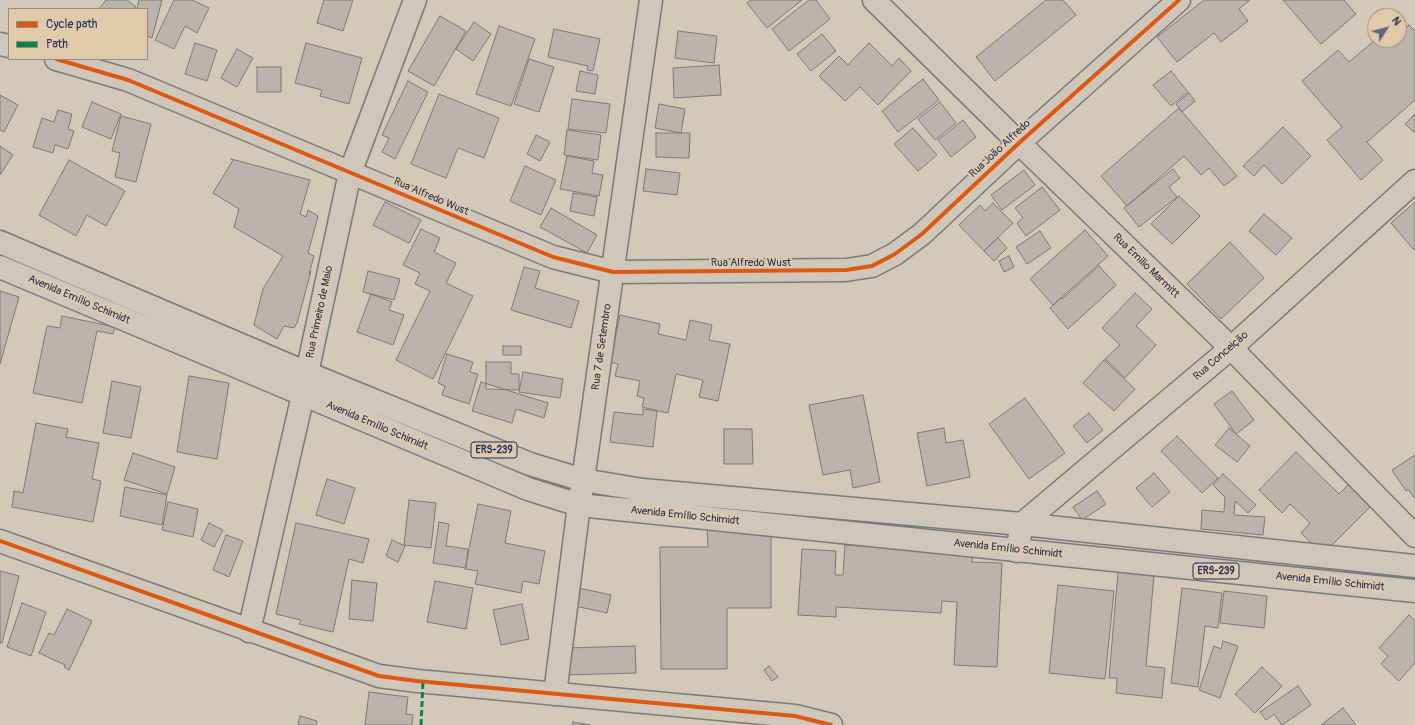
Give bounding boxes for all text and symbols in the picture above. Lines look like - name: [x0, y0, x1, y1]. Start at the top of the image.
- legend: [8, 8, 148, 60]
- north arrow: [1367, 8, 1407, 48]
- text: N: [1389, 14, 1404, 28]
- text: Cycle path: [46, 17, 97, 32]
- text: Path: [46, 37, 68, 52]
- street label: Rua João Alfredo: [967, 117, 1033, 181]
- street label: Rua Alfredo Wust: [391, 175, 471, 219]
- street label: Rua Emilio Marmitt: [1110, 231, 1182, 301]
- street label: Rua Alfredo Wust: [711, 256, 791, 270]
- street label: Rua Primeiro de Maio: [304, 265, 336, 359]
- street label: Avenida Emílio Schimidt: [26, 273, 132, 327]
- street label: Rua 7 de Setembro: [589, 303, 615, 391]
- street label: Rua Conceição: [1191, 329, 1251, 383]
- street label: Avenida Emílio Schimidt: [324, 399, 430, 453]
- road number: ERS-239: [471, 442, 517, 458]
- street label: Avenida Emílio Schimidt: [630, 504, 740, 528]
- street label: Avenida Emílio Schimidt: [953, 537, 1063, 561]
- road number: ERS-239: [1193, 563, 1239, 579]
- street label: Avenida Emílio Schimidt: [1275, 570, 1385, 594]

